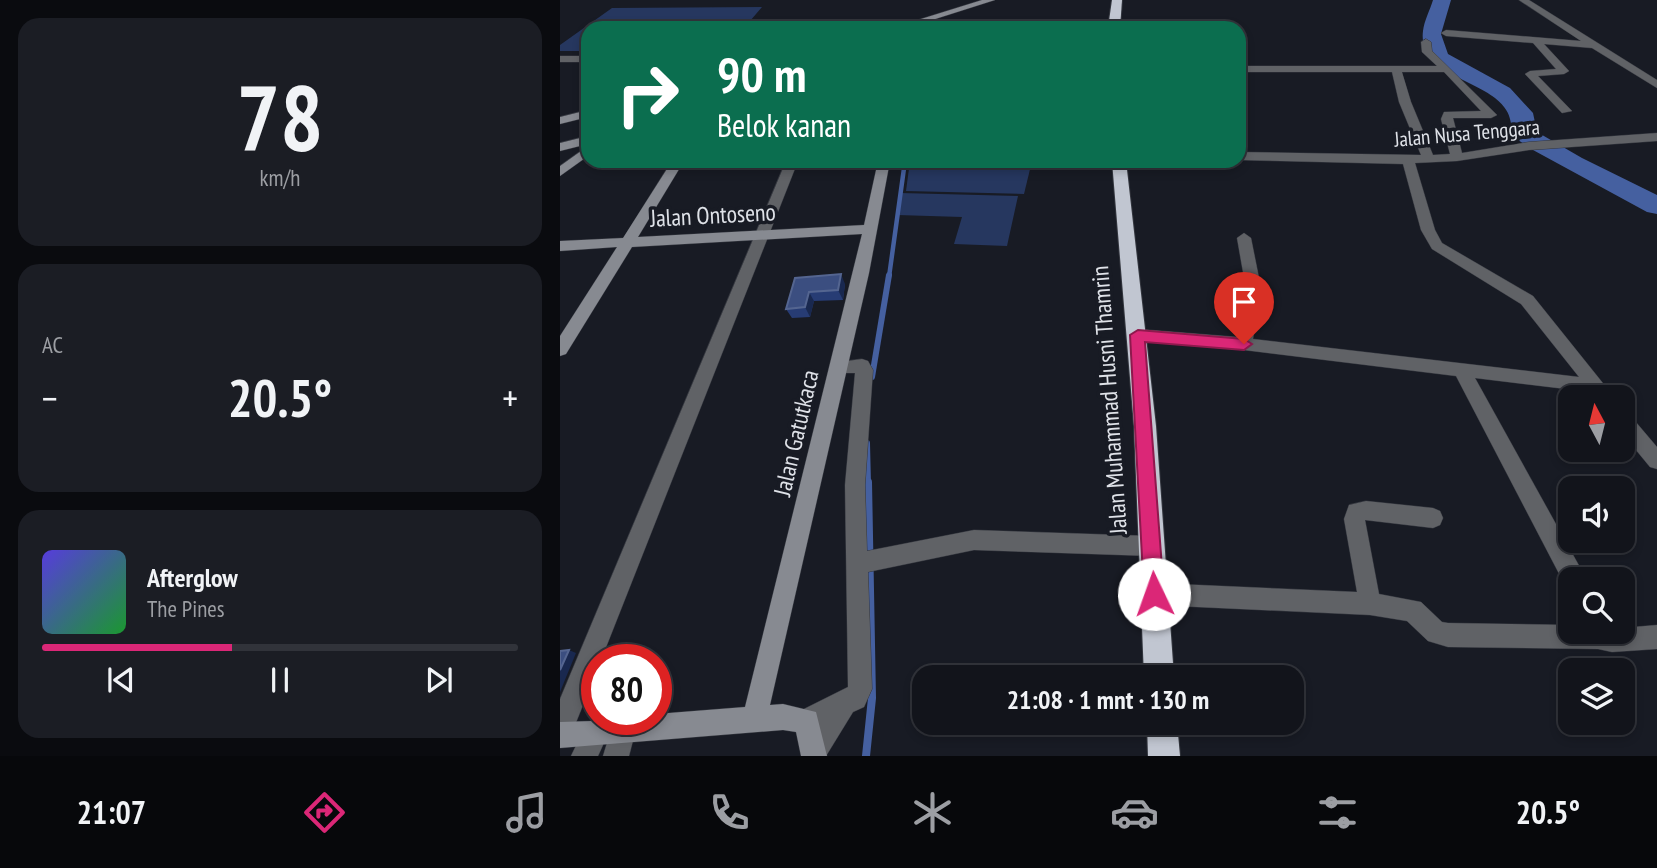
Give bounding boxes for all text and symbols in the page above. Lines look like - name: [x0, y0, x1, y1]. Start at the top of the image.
- text: 90 m: [717, 42, 806, 106]
- icon: right: [602, 49, 693, 140]
- text: 78: [237, 58, 324, 176]
- text: Belok kanan: [717, 104, 851, 146]
- street label: Jalan Nusa Tenggara: [1392, 113, 1541, 153]
- text: km/h: [260, 163, 300, 192]
- street label: Jalan Ontoseno: [648, 196, 777, 234]
- street label: Jalan Muhammad Husni Thamrin: [1084, 265, 1134, 536]
- pin: [1214, 272, 1274, 344]
- icon: arrive: [1225, 283, 1263, 321]
- text: AC: [42, 330, 63, 359]
- text: 20.5°: [228, 364, 332, 431]
- street label: Jalan Gatutkaca: [766, 367, 826, 500]
- text: −: [42, 373, 58, 422]
- text: +: [502, 373, 518, 422]
- north arrow: [1558, 385, 1634, 462]
- map controls: [1558, 385, 1635, 735]
- button: sound: [1558, 476, 1635, 553]
- position arrow: [1117, 557, 1191, 631]
- text: Afterglow: [147, 561, 238, 594]
- button: search: [1558, 567, 1635, 644]
- text: The Pines: [147, 594, 225, 623]
- speed limit sign: 80: [581, 644, 672, 735]
- button: layers: [1558, 658, 1635, 735]
- icon: previous: [102, 661, 140, 699]
- icon: pause: [261, 661, 299, 699]
- icon: next: [420, 661, 458, 699]
- text: 21:08 · 1 mnt · 130 m: [1007, 683, 1209, 716]
- icon: directions: [300, 788, 349, 837]
- icon: music: [502, 788, 551, 837]
- icon: phone: [705, 788, 754, 837]
- icon: climate: [908, 788, 957, 837]
- icon: car: [1110, 788, 1159, 837]
- icon: filters: [1313, 788, 1362, 837]
- text: 21:07: [77, 791, 146, 833]
- text: 20.5°: [1516, 791, 1580, 833]

